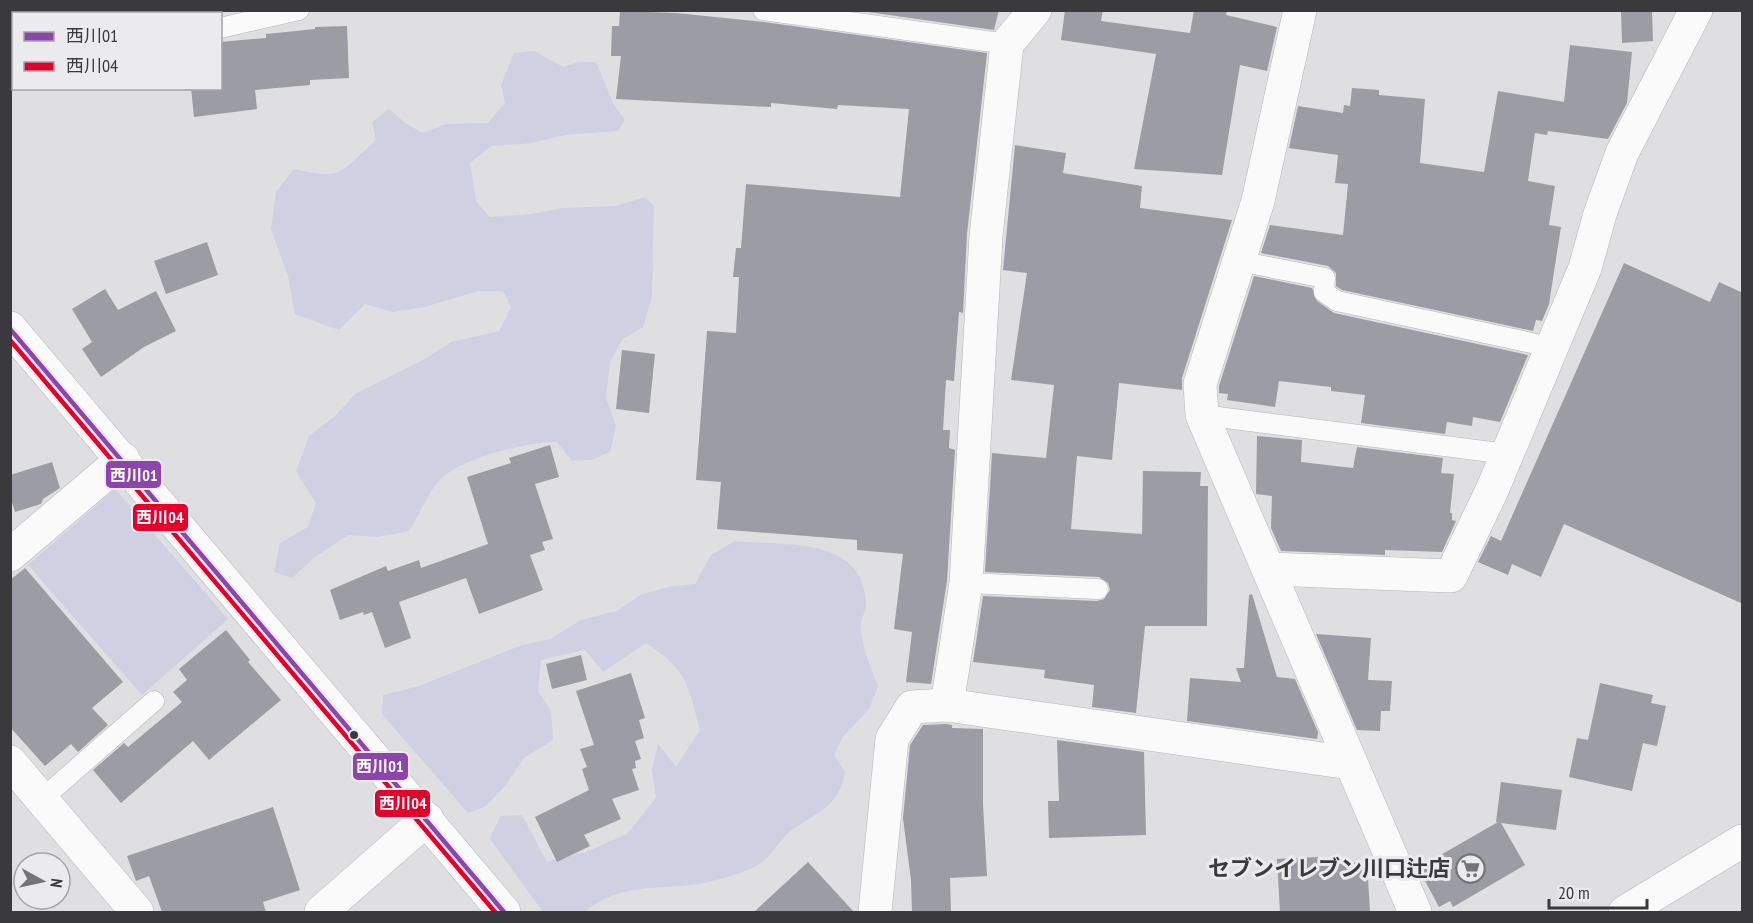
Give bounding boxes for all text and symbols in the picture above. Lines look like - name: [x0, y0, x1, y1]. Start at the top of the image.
- legend: [12, 12, 222, 90]
- text: 西川01: [66, 24, 118, 47]
- text: 西川04: [66, 54, 118, 77]
- line badge: 西川01: [105, 460, 162, 489]
- text: 西川01: [110, 465, 158, 485]
- line badge: 西川04: [132, 503, 189, 532]
- text: 西川04: [136, 507, 184, 527]
- unlabelled marker: [348, 729, 360, 741]
- line badge: 西川01: [352, 752, 409, 781]
- text: 西川01: [356, 756, 404, 776]
- line badge: 西川04: [374, 789, 431, 818]
- text: 西川04: [379, 793, 427, 813]
- north arrow: [12, 851, 72, 911]
- supermarket icon: セブンイレブン川口辻店: [1455, 852, 1487, 884]
- place label: セブンイレブン川口辻店: [1208, 854, 1450, 882]
- scale bar: [1549, 872, 1646, 910]
- text: N: [46, 877, 67, 889]
- text: 20 m: [1558, 881, 1590, 904]

